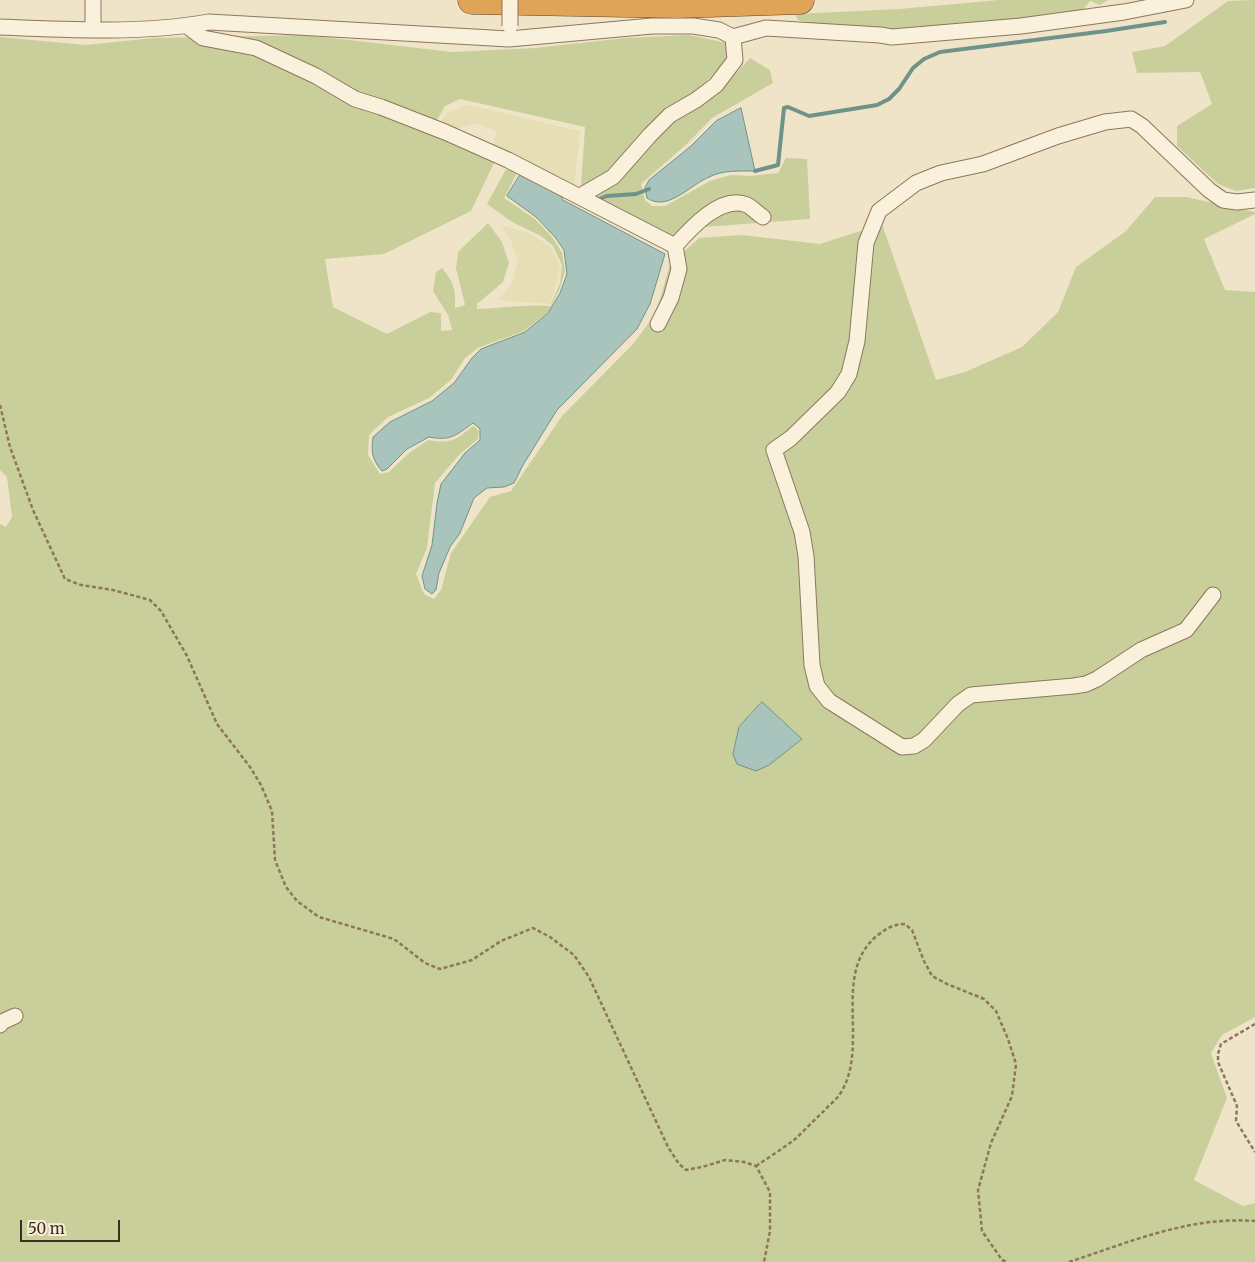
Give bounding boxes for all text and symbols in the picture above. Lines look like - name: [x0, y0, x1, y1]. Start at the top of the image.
- scale bar: [22, 1210, 122, 1242]
- text: 50 m: [28, 1219, 65, 1238]

